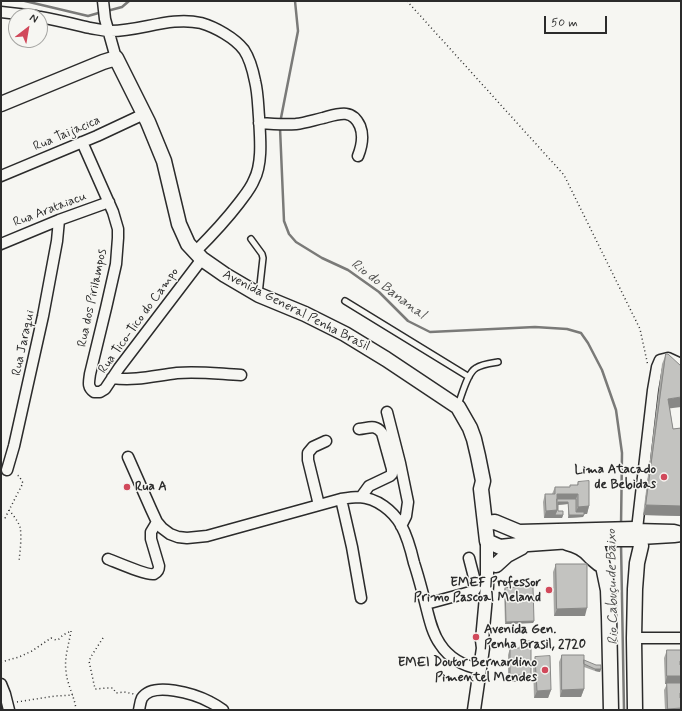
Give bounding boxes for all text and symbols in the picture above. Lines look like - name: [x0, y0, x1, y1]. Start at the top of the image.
- north arrow: [8, 8, 48, 48]
- scale bar: [546, 8, 609, 34]
- text: N: [27, 11, 40, 26]
- text: 50 m: [551, 15, 578, 31]
- street label: Rua Taijacica: [31, 113, 103, 155]
- street label: Rua Arataiacu: [11, 189, 89, 231]
- street label: Rua dos Pirilampos: [75, 248, 111, 348]
- water label: Rio do Bananal: [347, 256, 429, 324]
- street label: Rua Tico-Tico do Campo: [95, 265, 183, 377]
- street label: Avenida General Penha Brasil: [220, 267, 372, 355]
- street label: Rua Jaraqui: [9, 309, 39, 377]
- place label: Lima Atacado de Bebidas: [574, 462, 656, 493]
- marker: Lima Atacado de Bebidas: [659, 472, 669, 482]
- place label: Rua A: [135, 479, 167, 495]
- marker: Rua A: [122, 482, 132, 492]
- water label: Rio Cabuçu de Baixo: [604, 529, 622, 645]
- place label: EMEF Professor Primo Pascoal Meland: [414, 575, 541, 606]
- marker: EMEF Professor Primo Pascoal Meland: [544, 585, 554, 595]
- place label: Avenida Gen. Penha Brasil, 2720: [484, 622, 586, 653]
- marker: Avenida Gen. Penha Brasil, 2720: [471, 632, 481, 642]
- place label: EMEI Doutor Bernardino Pimentel Mendes: [398, 655, 537, 686]
- marker: EMEI Doutor Bernardino Pimentel Mendes: [540, 665, 550, 675]

